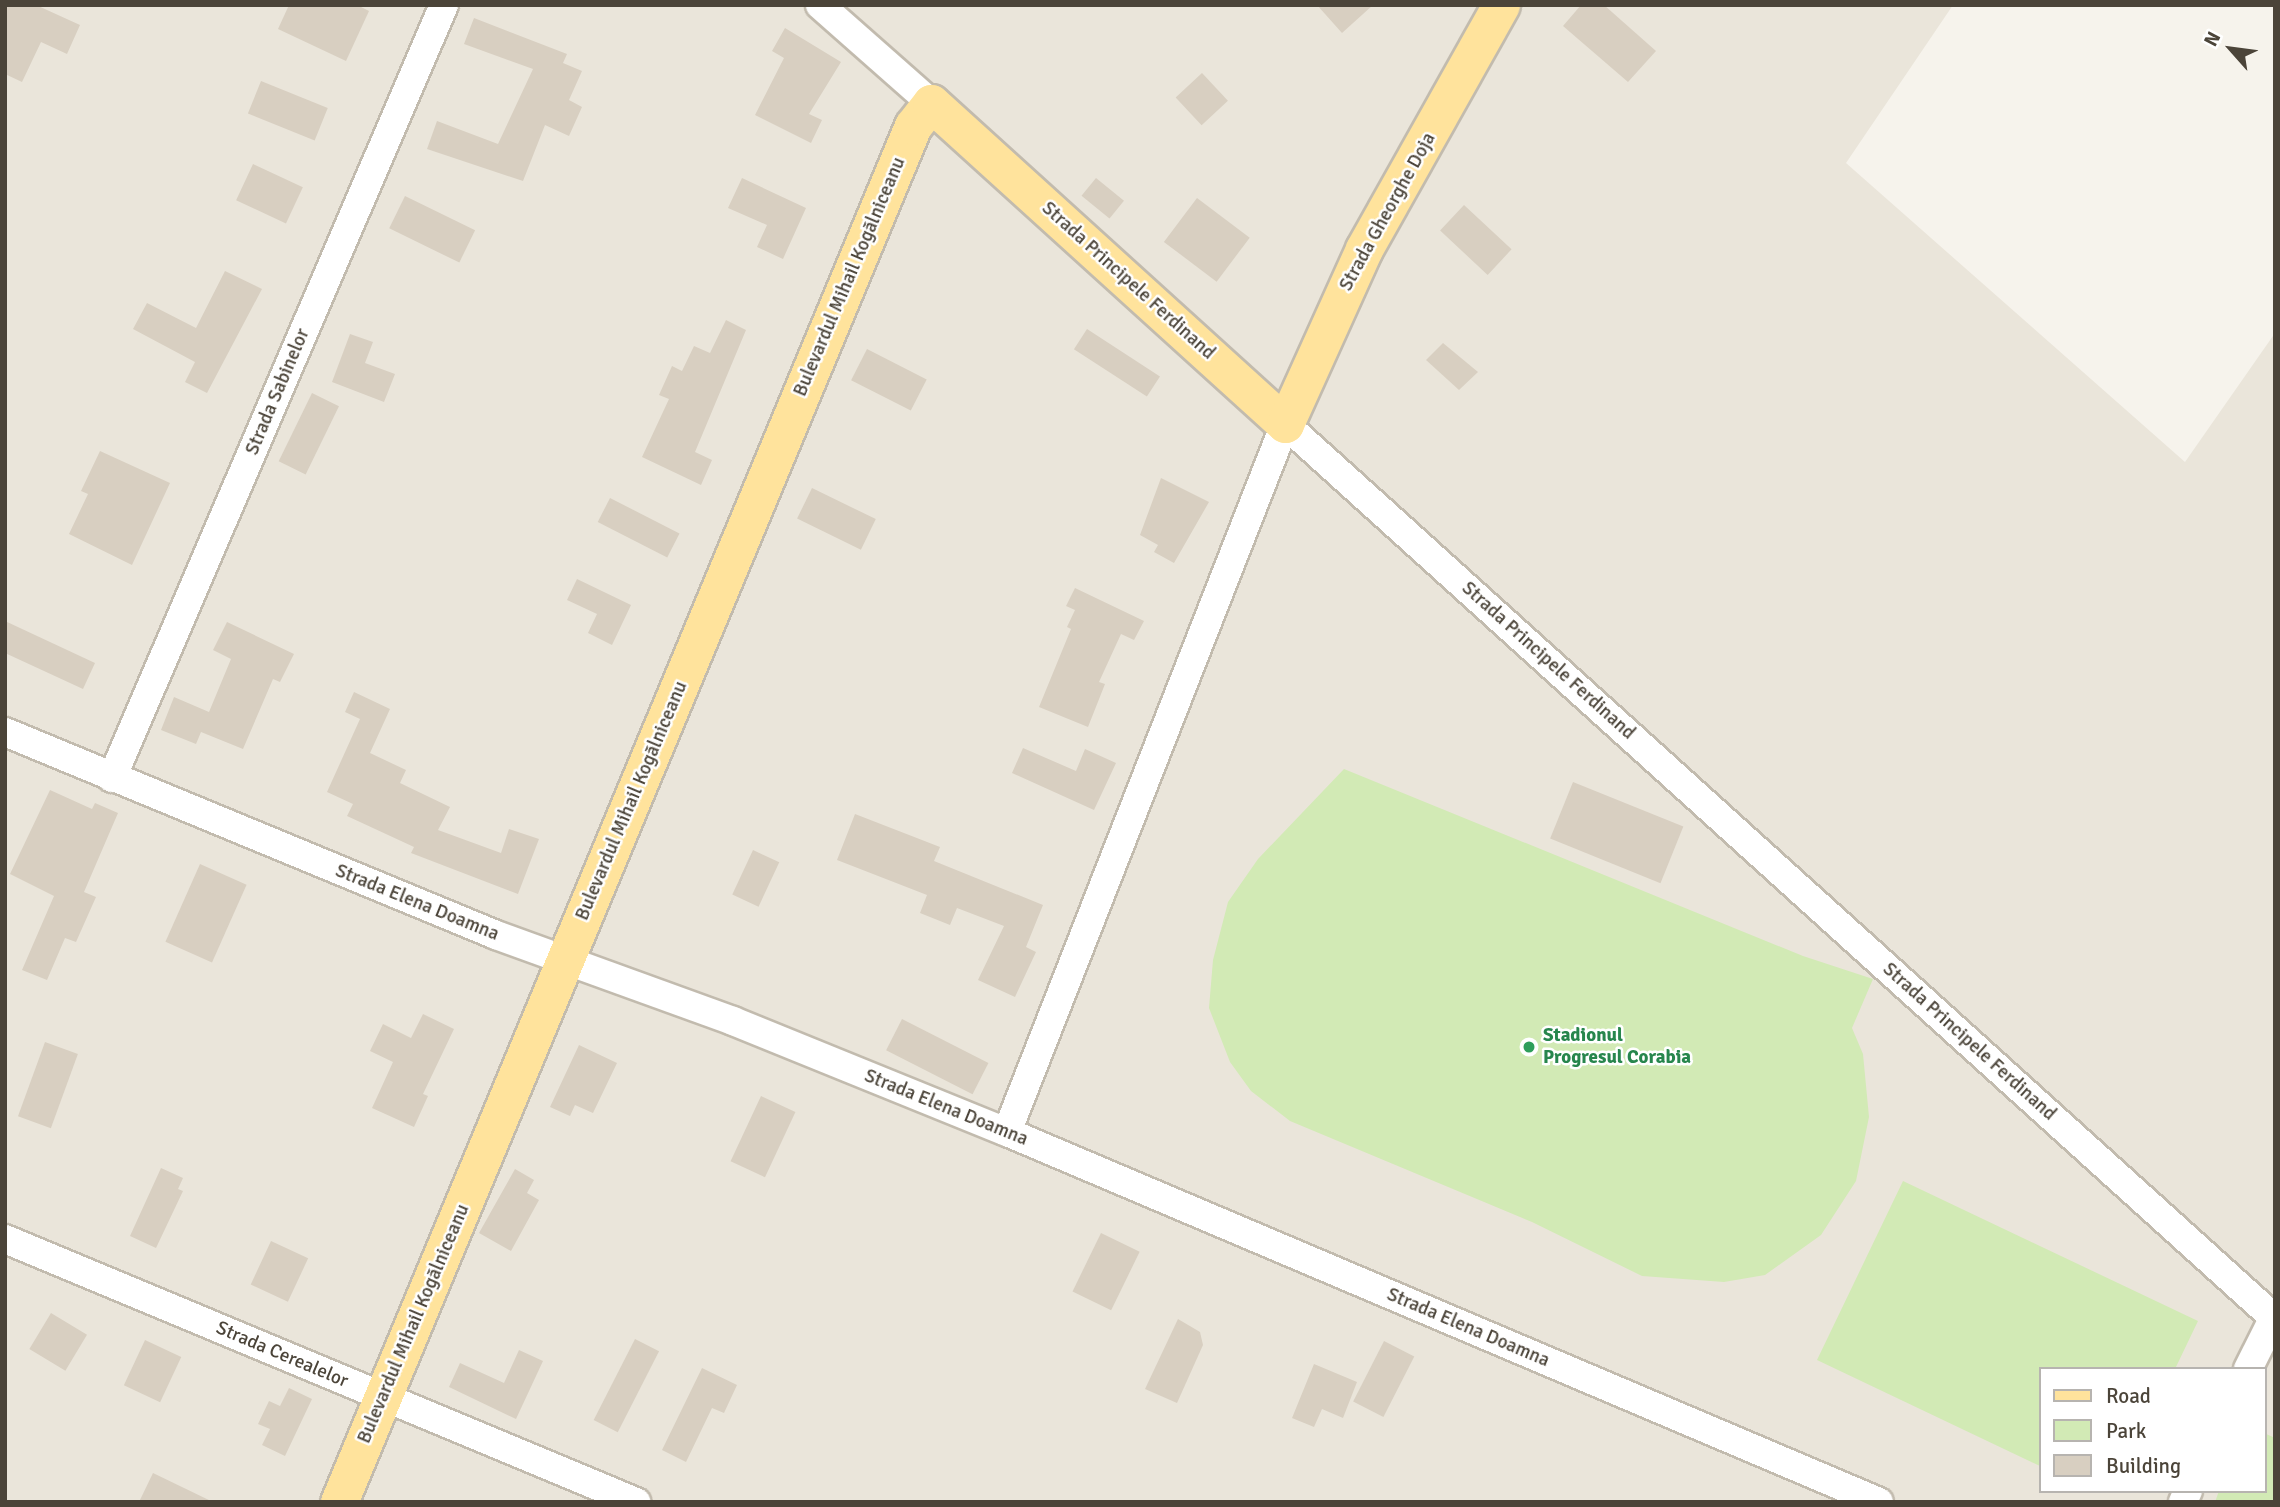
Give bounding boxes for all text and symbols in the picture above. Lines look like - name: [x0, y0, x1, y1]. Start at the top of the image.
- north arrow: [2196, 14, 2266, 84]
- text: N: [2199, 28, 2226, 51]
- street label: Strada Gheorghe Doja: [1335, 129, 1441, 295]
- street label: Bulevardul Mihail Kogălniceanu: [789, 154, 911, 400]
- street label: Strada Principele Ferdinand: [1037, 197, 1219, 365]
- street label: Strada Sabinelor: [241, 325, 315, 459]
- street label: Strada Principele Ferdinand: [1457, 577, 1639, 745]
- street label: Bulevardul Mihail Kogălniceanu: [571, 678, 693, 924]
- street label: Strada Elena Doamna: [332, 860, 502, 946]
- street label: Strada Principele Ferdinand: [1878, 958, 2060, 1126]
- place label: Stadionul Progresul Corabia: [1543, 1025, 1691, 1069]
- marker: Stadionul Progresul Corabia: [1521, 1039, 1537, 1055]
- street label: Strada Elena Doamna: [861, 1065, 1031, 1151]
- street label: Bulevardul Mihail Kogălniceanu: [353, 1201, 475, 1447]
- street label: Strada Elena Doamna: [1383, 1283, 1553, 1373]
- street label: Strada Cerealelor: [213, 1317, 351, 1393]
- legend: [2038, 1367, 2266, 1493]
- text: Road: [2106, 1383, 2151, 1409]
- text: Park: [2106, 1418, 2146, 1444]
- text: Building: [2106, 1453, 2181, 1479]

